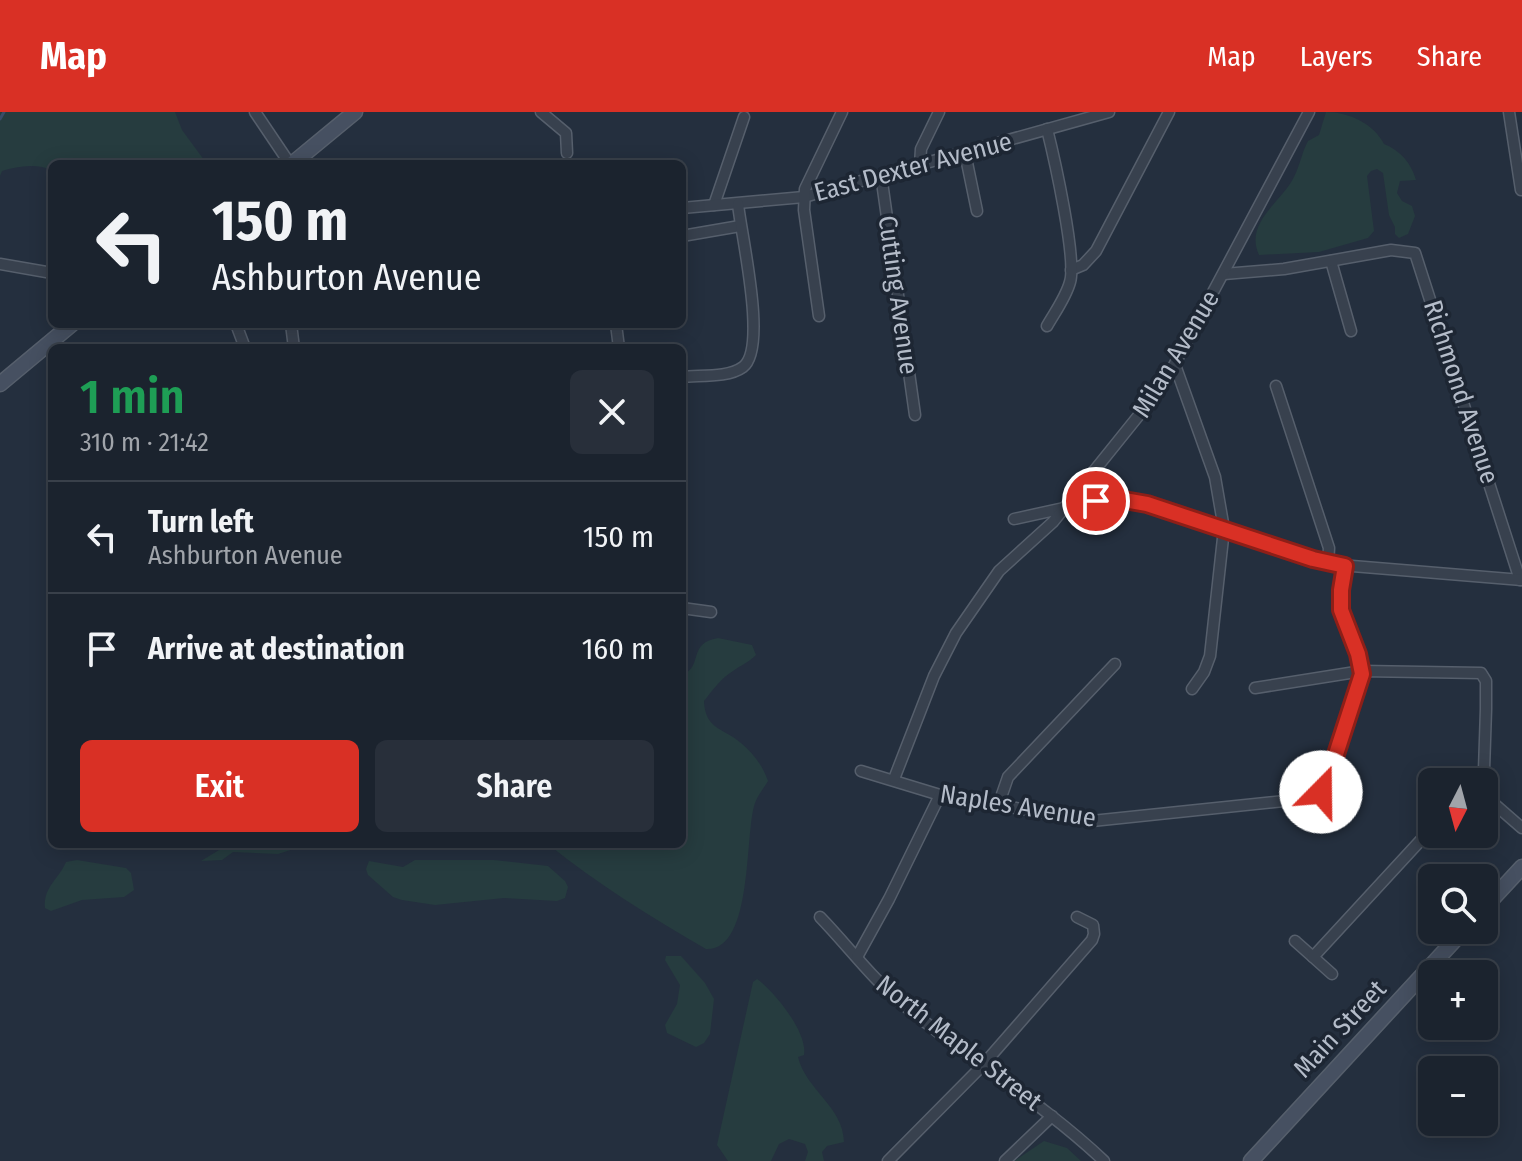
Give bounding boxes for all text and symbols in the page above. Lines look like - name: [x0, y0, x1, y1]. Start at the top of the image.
- text: Map: [40, 33, 107, 79]
- text: Map: [1207, 40, 1256, 73]
- text: Layers: [1300, 40, 1373, 73]
- text: Share: [1417, 40, 1482, 73]
- street label: East Dexter Avenue: [811, 126, 1015, 208]
- text: 150 m: [212, 188, 348, 255]
- icon: left: [80, 192, 184, 296]
- street label: Cutting Avenue: [872, 214, 924, 376]
- text: Ashburton Avenue: [212, 256, 482, 300]
- street label: Milan Avenue: [1126, 285, 1226, 423]
- street label: Richmond Avenue: [1417, 296, 1505, 488]
- text: 1 min: [80, 368, 185, 426]
- button: close: [570, 370, 654, 454]
- text: 310 m · 21:42: [80, 427, 209, 458]
- pin: [1062, 467, 1130, 535]
- icon: arrive: [1074, 479, 1118, 523]
- text: Turn left: [148, 504, 254, 540]
- icon: left: [80, 515, 124, 559]
- text: 150 m: [583, 519, 654, 555]
- text: Ashburton Avenue: [148, 540, 343, 571]
- icon: arrive: [80, 627, 124, 671]
- text: Arrive at destination: [148, 631, 405, 667]
- text: 160 m: [582, 631, 654, 667]
- button: Exit: [80, 740, 359, 832]
- button: Share: [375, 740, 654, 832]
- position arrow: [1279, 750, 1363, 834]
- north arrow: [1418, 768, 1498, 848]
- map controls: [1418, 768, 1498, 1136]
- street label: Naples Avenue: [938, 778, 1098, 834]
- button: search: [1418, 864, 1498, 944]
- button: +: [1418, 960, 1498, 1040]
- street label: North Maple Street: [870, 969, 1048, 1118]
- street label: Main Street: [1287, 974, 1393, 1084]
- button: −: [1418, 1056, 1498, 1136]

